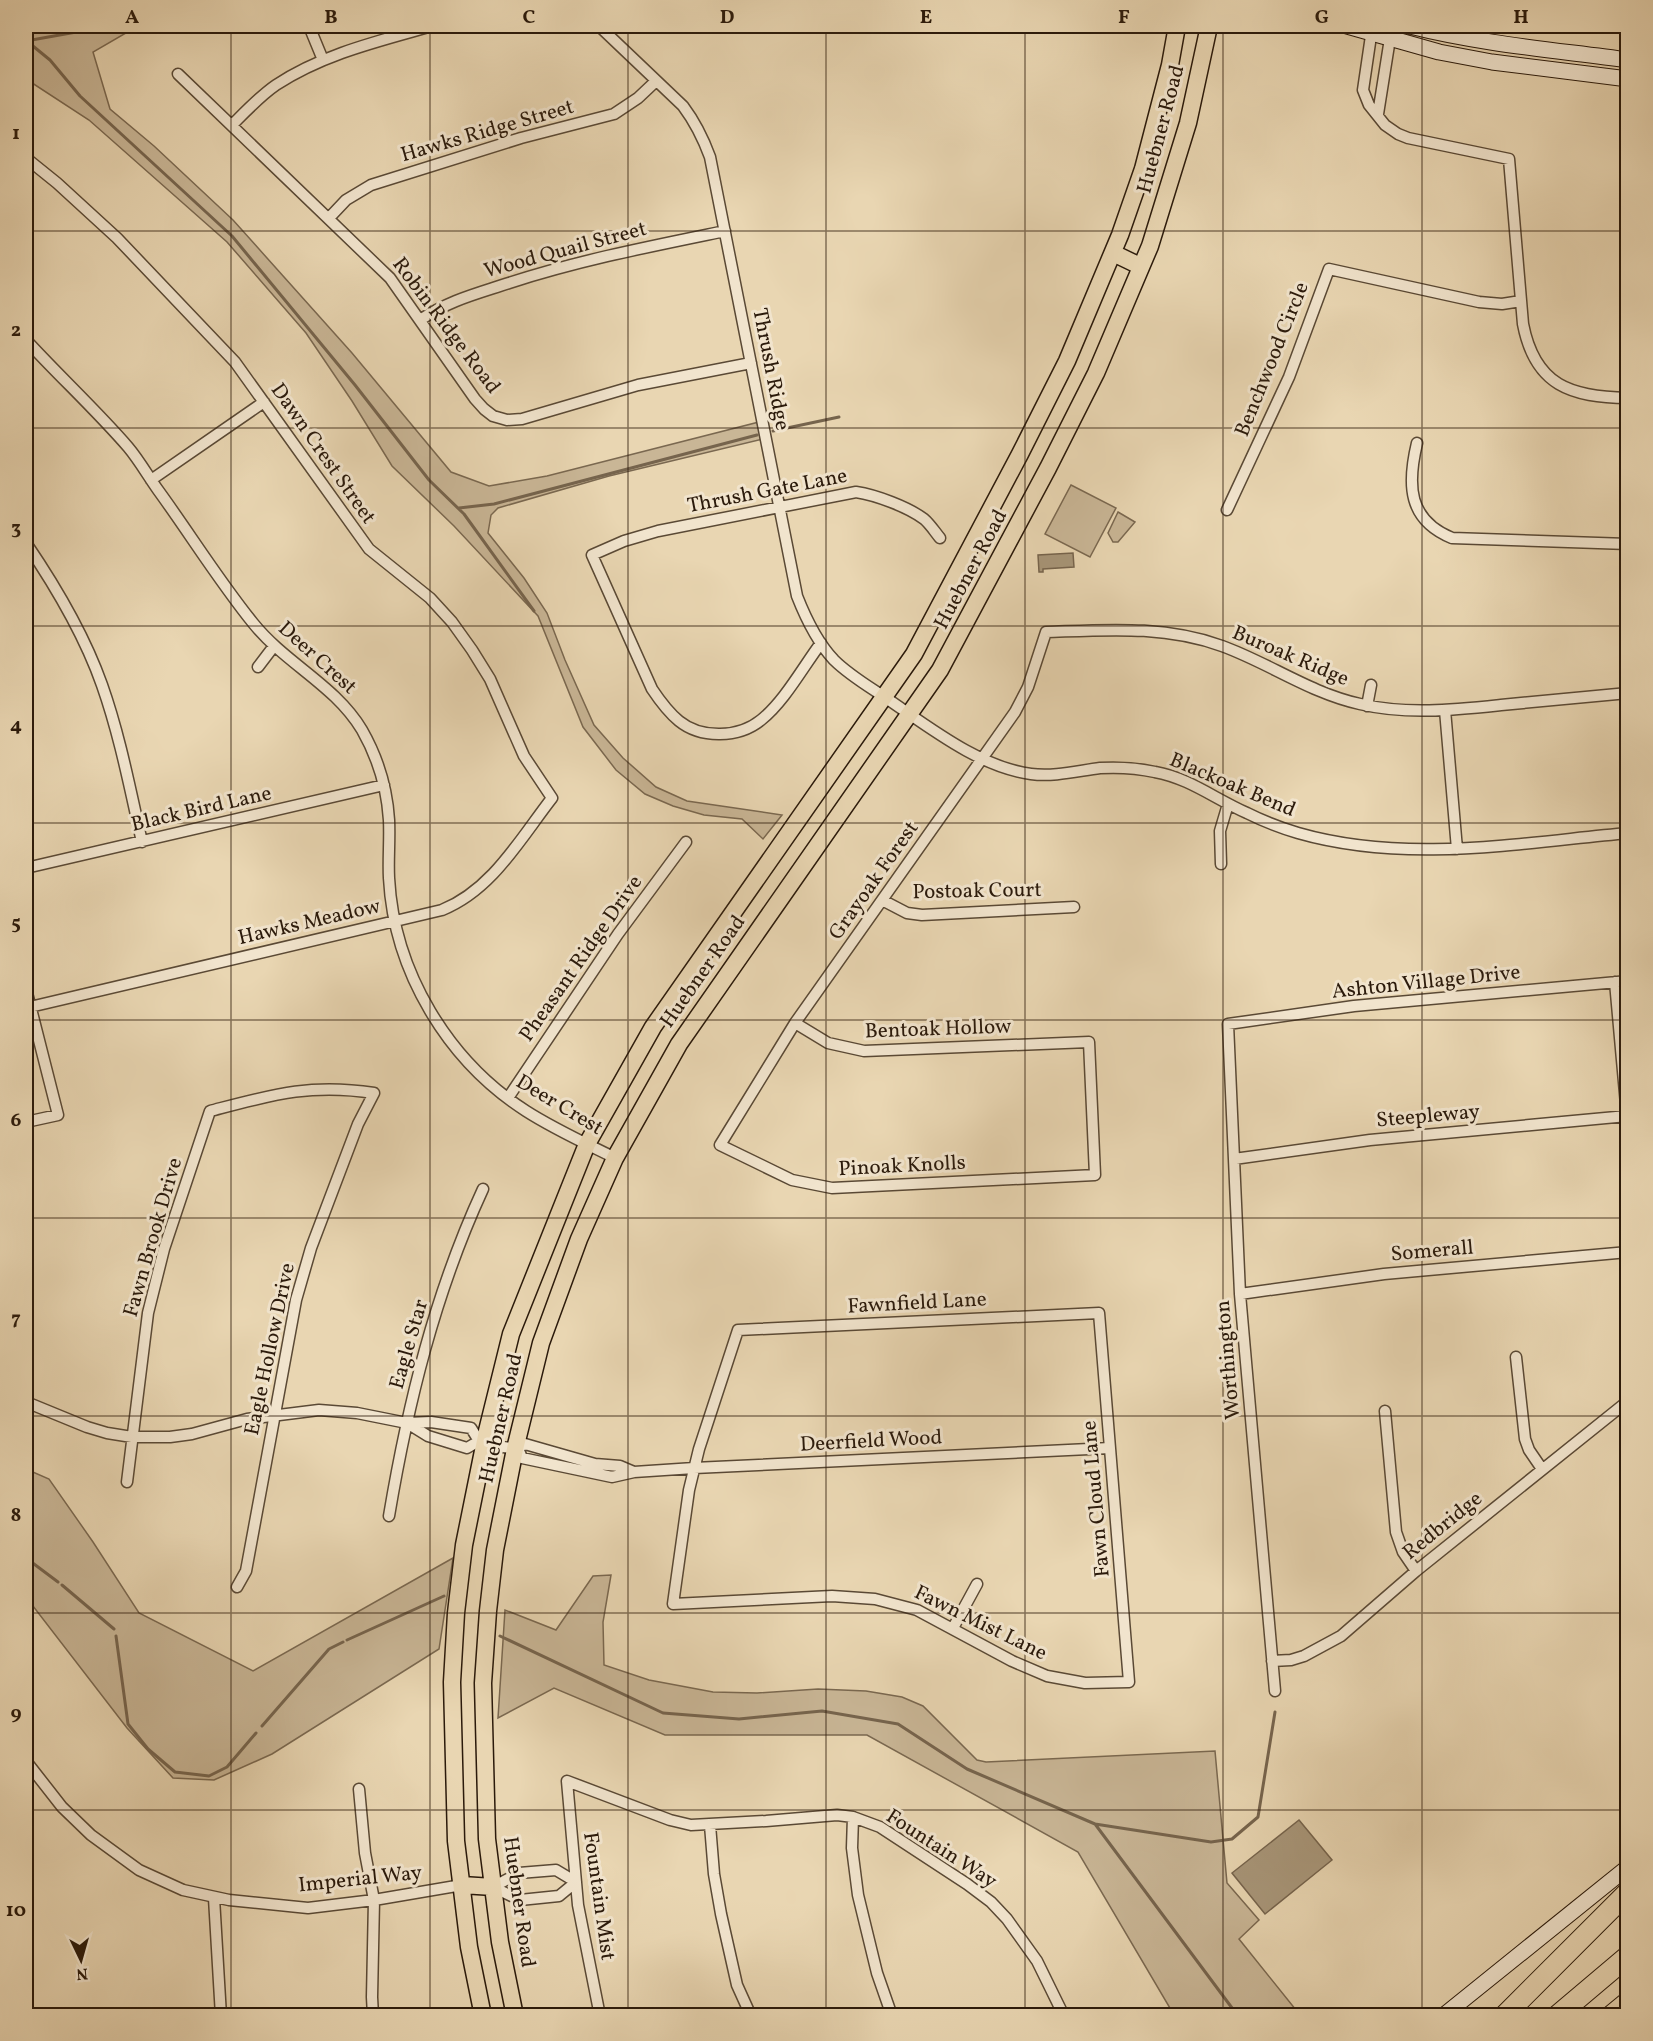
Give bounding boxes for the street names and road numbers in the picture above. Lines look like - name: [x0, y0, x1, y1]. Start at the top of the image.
- street label: Huebner Road: [1130, 62, 1193, 197]
- street label: Hawks Ridge Street: [397, 93, 577, 170]
- street label: Wood Quail Street: [481, 215, 650, 286]
- street label: Robin Ridge Road: [385, 252, 507, 400]
- street label: Benchwood Circle: [1228, 278, 1317, 441]
- street label: Thrush Ridge: [744, 306, 797, 433]
- street label: Dawn Crest Street: [263, 377, 382, 530]
- street label: Thrush Gate Lane: [685, 462, 850, 521]
- street label: Huebner Road: [928, 505, 1015, 635]
- street label: Deer Crest: [271, 615, 363, 701]
- street label: Buroak Ridge: [1228, 619, 1353, 694]
- street label: Blackoak Bend: [1165, 746, 1300, 825]
- street label: Black Bird Lane: [128, 779, 274, 840]
- street label: Grayoak Forest: [822, 815, 926, 946]
- street label: Pheasant Ridge Drive: [513, 870, 650, 1048]
- street label: Postoak Court: [912, 876, 1042, 907]
- street label: Hawks Meadow: [235, 892, 383, 953]
- street label: Huebner Road: [653, 909, 753, 1034]
- street label: Ashton Village Drive: [1330, 958, 1522, 1007]
- street label: Bentoak Hollow: [864, 1012, 1012, 1047]
- street label: Deer Crest: [510, 1068, 608, 1143]
- street label: Steepleway: [1375, 1097, 1482, 1135]
- street label: Pinoak Knolls: [838, 1149, 967, 1184]
- street label: Fawn Brook Drive: [117, 1154, 190, 1320]
- street label: Somerall: [1389, 1233, 1475, 1270]
- street label: Eagle Hollow Drive: [238, 1260, 303, 1438]
- street label: Fawnfield Lane: [847, 1285, 988, 1322]
- street label: Eagle Star: [383, 1296, 436, 1393]
- street label: Worthington: [1209, 1299, 1248, 1421]
- street label: Huebner Road: [472, 1351, 530, 1486]
- street label: Fawn Cloud Lane: [1075, 1419, 1118, 1578]
- street label: Deerfield Wood: [799, 1423, 943, 1460]
- street label: Redbridge: [1397, 1485, 1489, 1567]
- street label: Fawn Mist Lane: [909, 1579, 1052, 1668]
- street label: Fountain Way: [880, 1802, 1003, 1896]
- street label: Fountain Mist: [575, 1830, 622, 1962]
- street label: Huebner Road: [495, 1835, 542, 1970]
- street label: Imperial Way: [297, 1859, 424, 1900]

